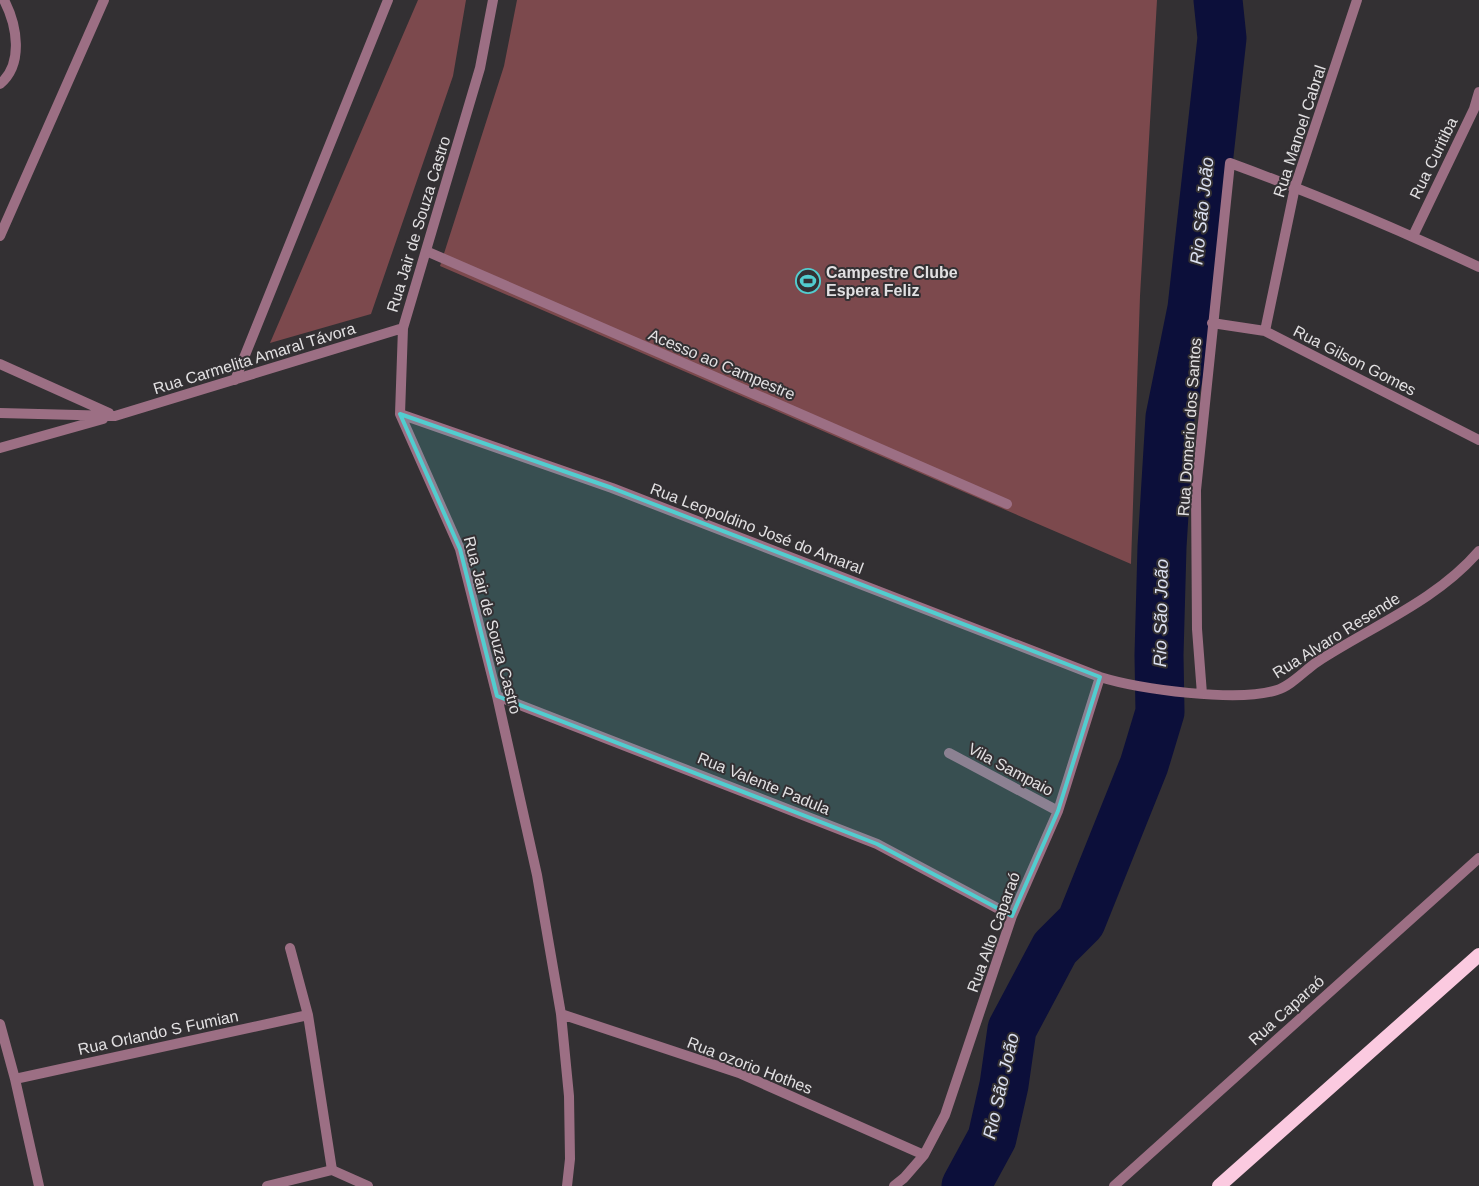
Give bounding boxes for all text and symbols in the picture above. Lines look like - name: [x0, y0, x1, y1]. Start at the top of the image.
- street label: Rua Manoel Cabral: [1270, 63, 1329, 199]
- street label: Rua Curitiba: [1406, 114, 1461, 202]
- street label: Rua Jair de Souza Castro: [384, 134, 453, 314]
- water label: Rio São João: [1186, 156, 1218, 266]
- place label: Campestre Clube Espera Feliz: [826, 264, 958, 299]
- sports icon: Campestre Clube Espera Feliz: [795, 268, 821, 294]
- street label: Rua Carmelita Amaral Távora: [151, 320, 357, 397]
- street label: Rua Gilson Gomes: [1291, 322, 1419, 399]
- street label: Acesso ao Campestre: [646, 326, 798, 403]
- street label: Rua Domerio dos Santos: [1175, 337, 1204, 517]
- street label: Rua Leopoldino José do Amaral: [648, 480, 866, 577]
- street label: Rua Jair de Souza Castro: [461, 534, 524, 716]
- water label: Rio São João: [1150, 559, 1172, 667]
- street label: Rua Alvaro Resende: [1270, 589, 1403, 682]
- street label: Vila Sampaio: [965, 740, 1056, 799]
- street label: Rua Valente Padula: [695, 749, 833, 818]
- street label: Rua Alto Caparaó: [964, 870, 1023, 994]
- street label: Rua Caparaó: [1245, 972, 1327, 1049]
- street label: Rua Orlando S Fumian: [76, 1007, 240, 1058]
- water label: Rio São João: [979, 1031, 1023, 1141]
- street label: Rua ozorio Hothes: [685, 1034, 815, 1097]

